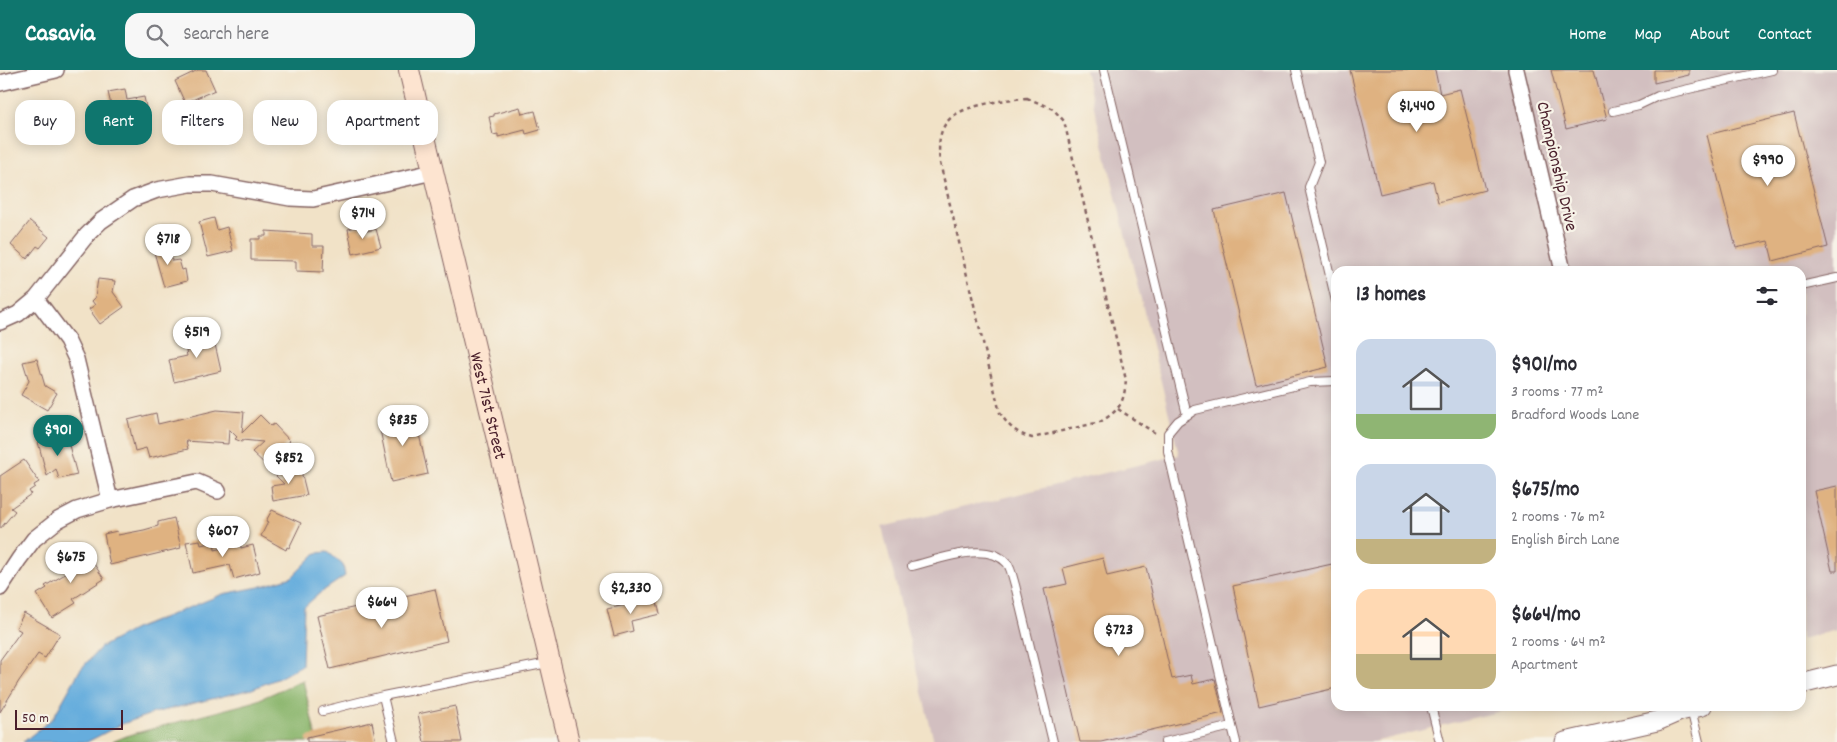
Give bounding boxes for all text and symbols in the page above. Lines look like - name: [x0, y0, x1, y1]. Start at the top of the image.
- search box: [125, 13, 475, 58]
- text: Casavia: [25, 18, 95, 52]
- icon: search: [143, 21, 171, 49]
- text: Search here: [183, 22, 269, 49]
- text: Home: [1569, 23, 1606, 48]
- text: Map: [1634, 23, 1662, 48]
- text: About: [1690, 23, 1730, 48]
- text: Contact: [1758, 23, 1812, 48]
- pin: $1,440: [1376, 90, 1458, 133]
- text: $1,440: [1399, 95, 1435, 118]
- street label: Championship Drive: [1529, 99, 1583, 234]
- chip: Buy: [15, 100, 75, 145]
- chip: Rent: [85, 100, 152, 145]
- chip: Filters: [162, 100, 243, 145]
- chip: New: [253, 100, 317, 145]
- chip: Apartment: [327, 100, 438, 145]
- pin: $990: [1738, 144, 1798, 187]
- text: $990: [1752, 149, 1784, 172]
- pin: $714: [333, 198, 393, 240]
- text: $714: [351, 202, 375, 225]
- pin: $718: [138, 224, 198, 266]
- text: $718: [156, 228, 180, 251]
- text: 13 homes: [1356, 281, 1426, 311]
- icon: filters: [1753, 282, 1781, 310]
- pin: $519: [167, 316, 227, 359]
- text: $519: [184, 321, 210, 344]
- street label: West 71st Street: [462, 350, 511, 463]
- text: $901/mo: [1511, 351, 1577, 381]
- icon: home: [1396, 359, 1456, 419]
- text: 3 rooms · 77 m²: [1511, 381, 1603, 404]
- pin: $835: [373, 404, 433, 447]
- text: Bradford Woods Lane: [1511, 404, 1639, 427]
- text: $835: [388, 409, 418, 432]
- pin: $901: [28, 414, 88, 457]
- text: $901: [44, 419, 72, 442]
- pin: $852: [259, 442, 319, 485]
- text: $852: [275, 447, 303, 470]
- text: $675/mo: [1511, 476, 1579, 506]
- icon: home: [1396, 484, 1456, 544]
- text: 2 rooms · 76 m²: [1511, 506, 1605, 529]
- pin: $607: [193, 516, 253, 558]
- text: $607: [208, 520, 238, 543]
- text: English Birch Lane: [1511, 529, 1619, 552]
- pin: $675: [41, 542, 101, 584]
- text: $675: [56, 546, 86, 569]
- pin: $2,330: [590, 572, 672, 615]
- text: $2,330: [610, 577, 652, 600]
- pin: $664: [352, 586, 412, 629]
- text: $664: [367, 591, 397, 614]
- text: $664/mo: [1511, 601, 1581, 631]
- icon: home: [1396, 609, 1456, 669]
- pin: $723: [1089, 614, 1149, 657]
- text: $723: [1105, 619, 1133, 642]
- text: 2 rooms · 64 m²: [1511, 631, 1606, 654]
- text: Apartment: [1511, 654, 1578, 677]
- scale bar: [15, 707, 122, 730]
- text: 50 m: [22, 709, 49, 729]

